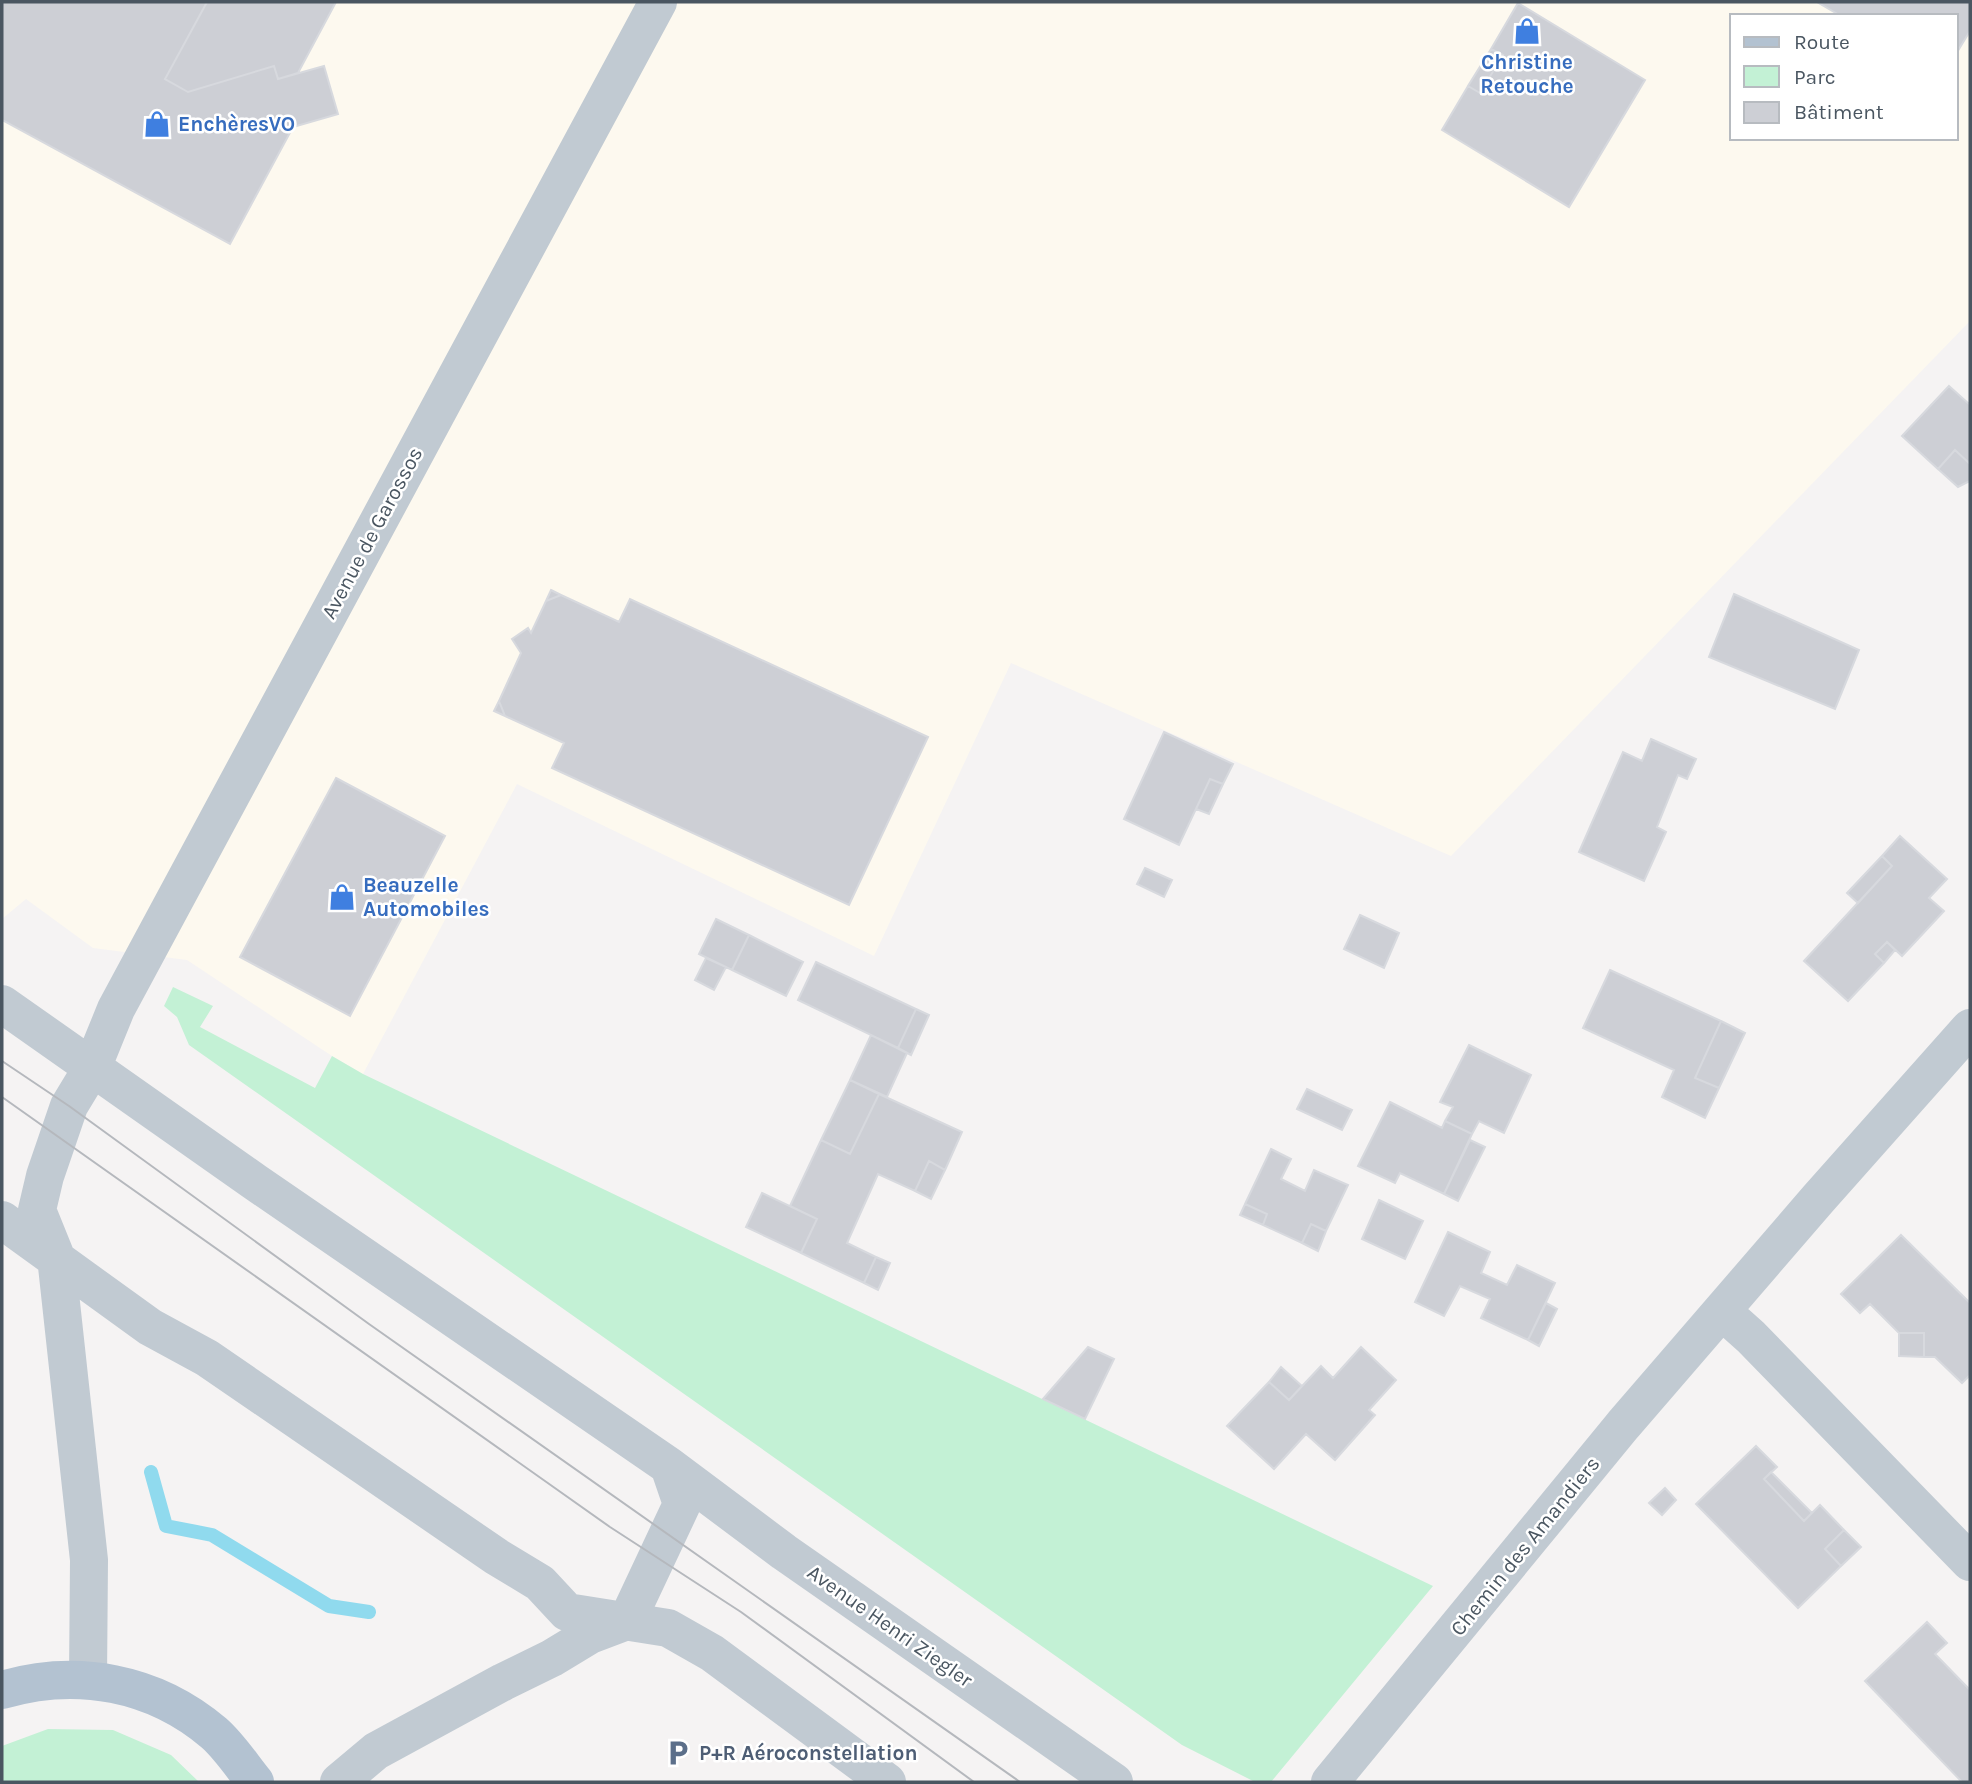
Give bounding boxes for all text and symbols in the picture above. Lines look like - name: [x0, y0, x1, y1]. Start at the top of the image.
- legend: [1730, 14, 1958, 140]
- shop icon: Christine Retouche: [1512, 16, 1542, 46]
- text: Route: [1794, 30, 1850, 54]
- place label: Christine Retouche: [1480, 50, 1574, 98]
- text: Parc: [1794, 65, 1836, 89]
- text: Bâtiment: [1794, 100, 1884, 124]
- shop icon: EnchèresVO: [142, 109, 172, 139]
- place label: EnchèresVO: [178, 112, 295, 136]
- street label: Avenue de Garossos: [317, 443, 427, 623]
- place label: Beauzelle Automobiles: [363, 873, 490, 921]
- shop icon: Beauzelle Automobiles: [327, 882, 357, 912]
- street label: Chemin des Amandiers: [1445, 1452, 1605, 1640]
- street label: Avenue Henri Ziegler: [803, 1560, 977, 1692]
- parking icon: P+R Aéroconstellation: [663, 1738, 693, 1768]
- place label: P+R Aéroconstellation: [699, 1741, 917, 1765]

